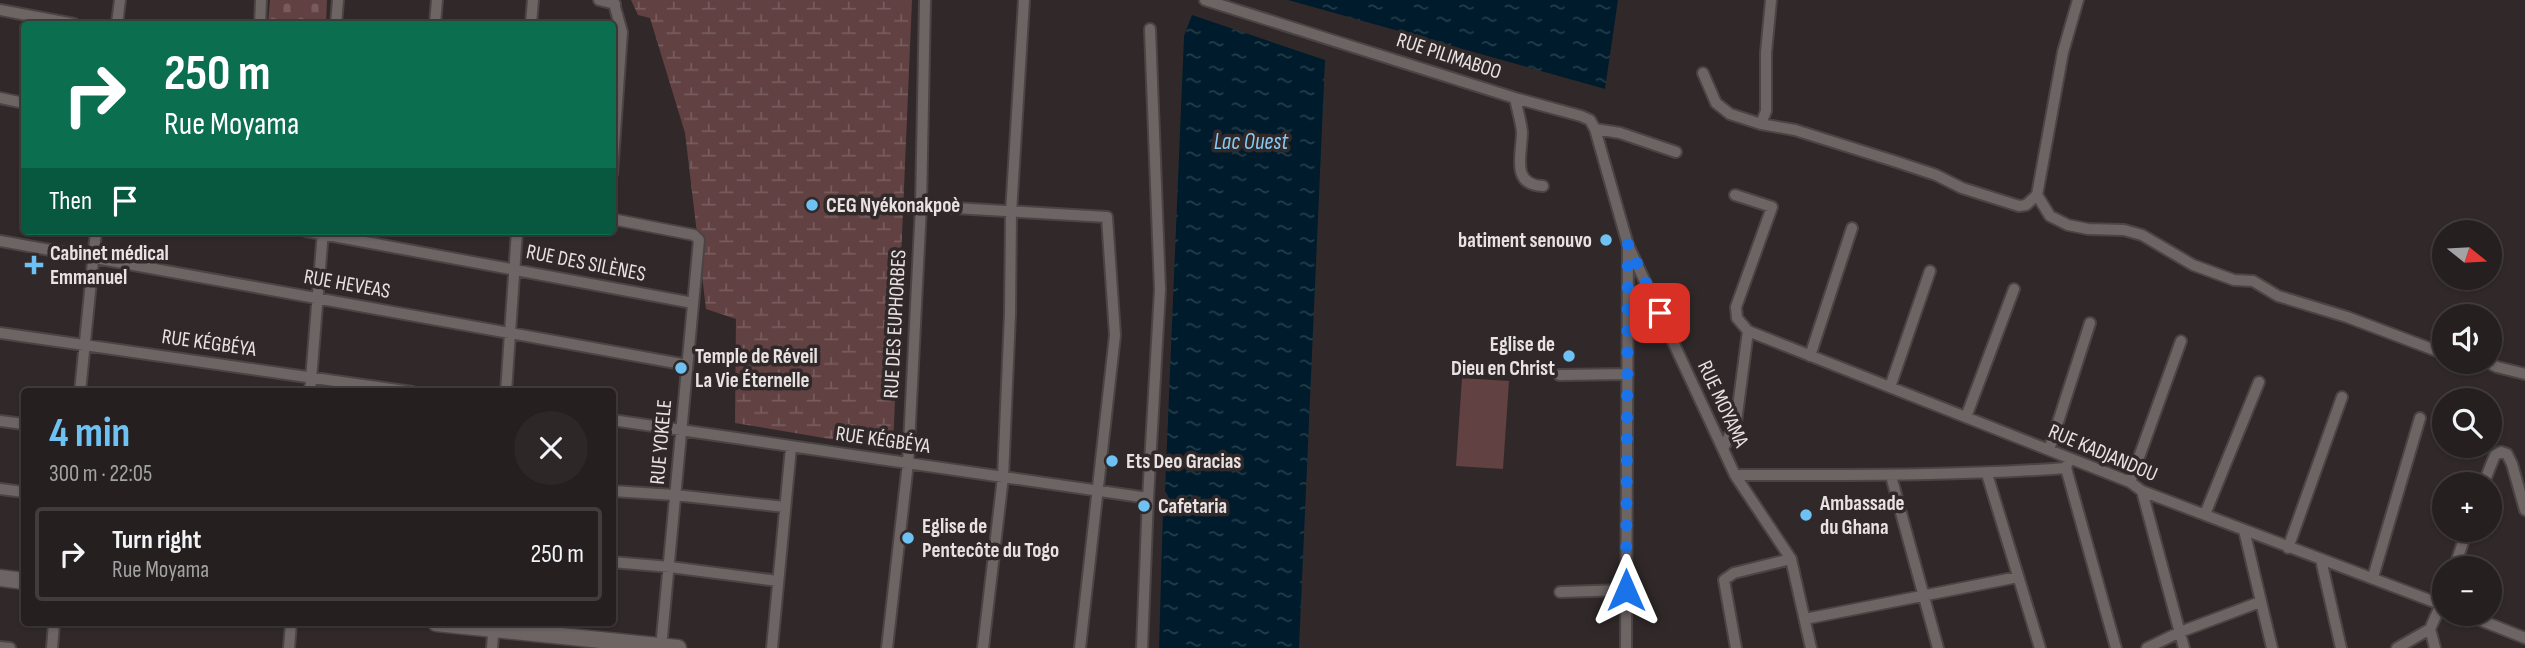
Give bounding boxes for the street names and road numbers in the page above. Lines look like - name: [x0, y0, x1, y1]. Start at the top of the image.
- street label: RUE PILIMABOO: [1393, 27, 1505, 85]
- street label: RUE DES SILÈNES: [524, 239, 648, 287]
- street label: RUE DES EUPHORBES: [879, 249, 911, 399]
- street label: RUE HEVEAS: [302, 264, 392, 304]
- street label: RUE KÉGBÉYA: [160, 324, 259, 362]
- street label: RUE MOYAMA: [1692, 357, 1754, 452]
- street label: RUE YOKELE: [645, 398, 677, 486]
- street label: RUE KADJANDOU: [2045, 419, 2161, 487]
- street label: RUE KÉGBÉYA: [834, 421, 933, 459]

